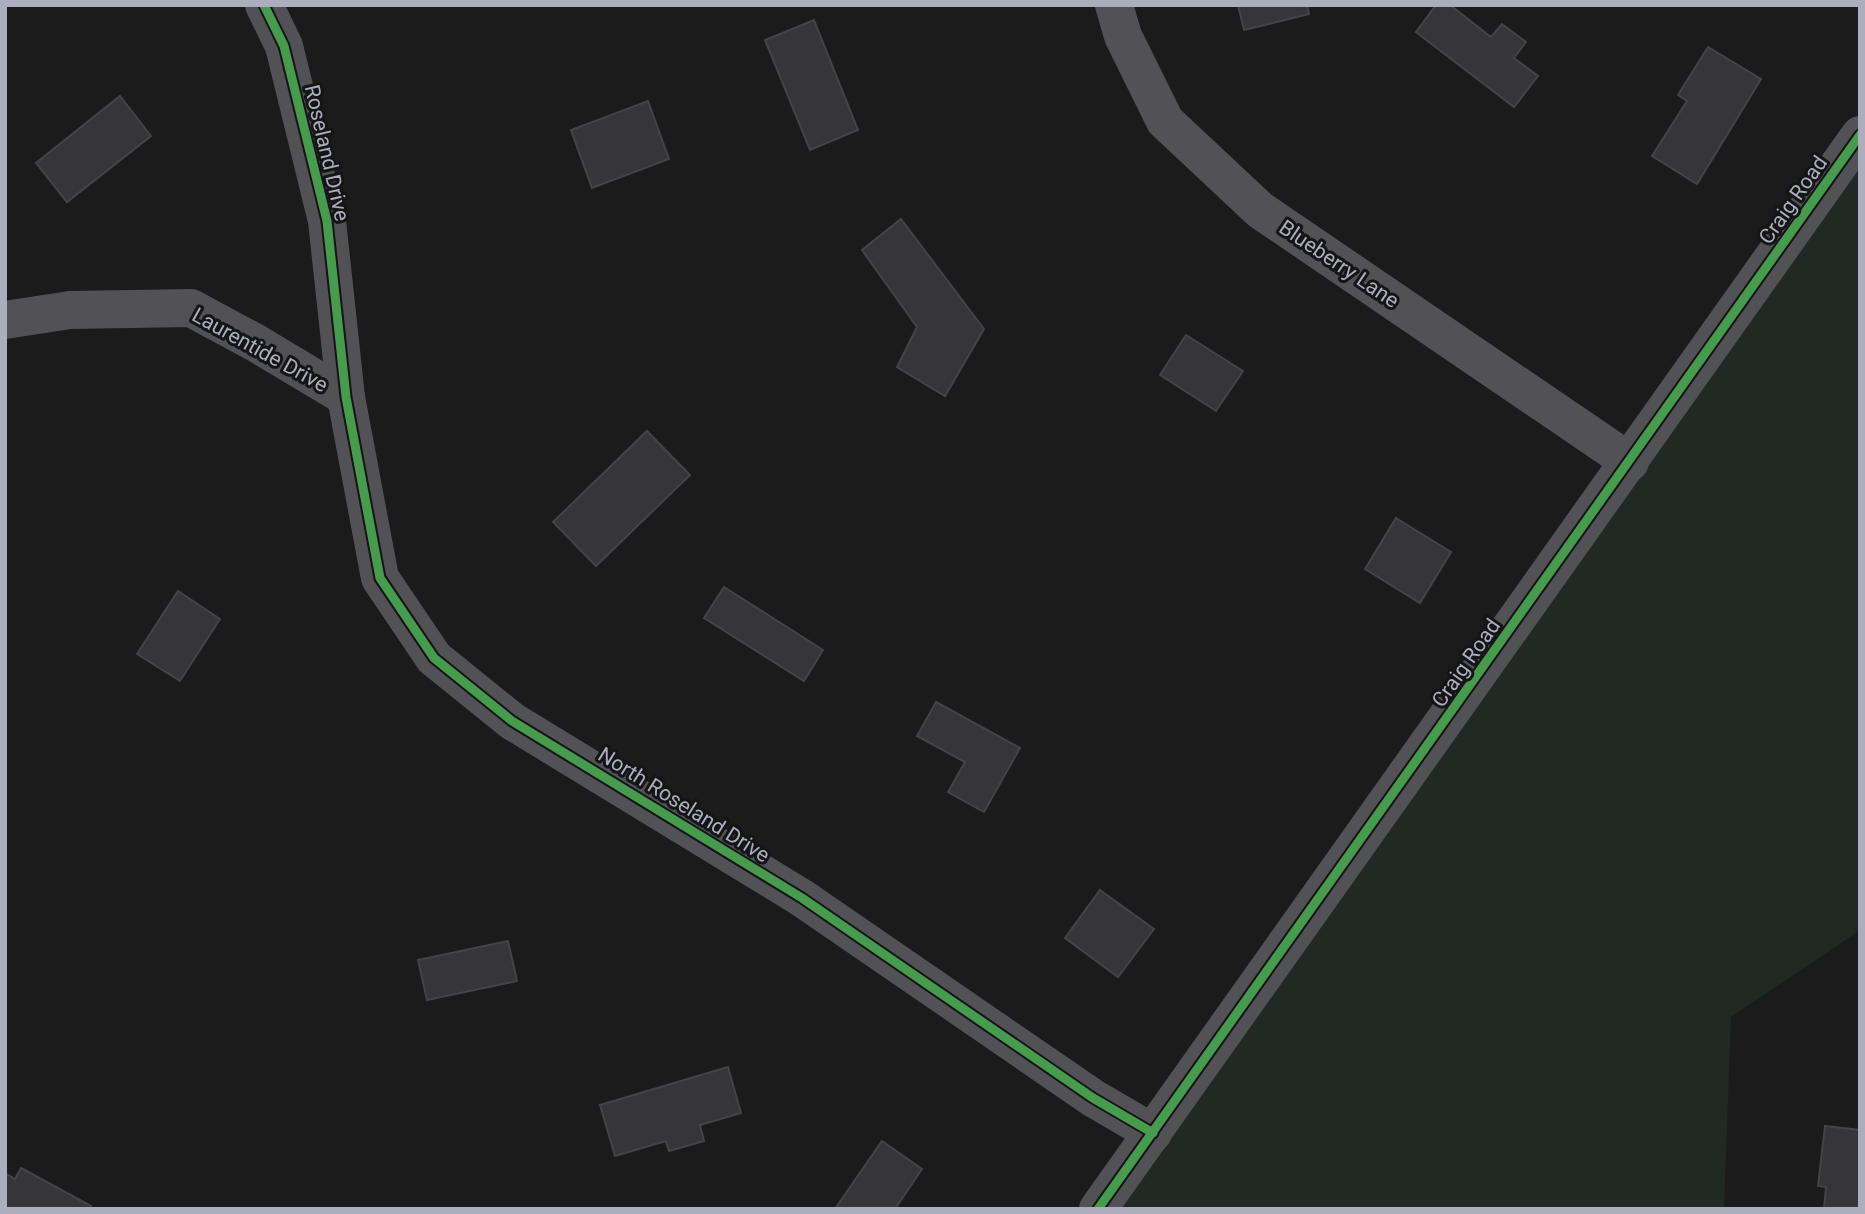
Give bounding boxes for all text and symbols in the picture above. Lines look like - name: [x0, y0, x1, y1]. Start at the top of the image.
- street label: Roseland Drive: [300, 82, 354, 224]
- street label: Craig Road: [1754, 151, 1832, 249]
- street label: Blueberry Lane: [1275, 215, 1403, 313]
- street label: Laurentide Drive: [188, 303, 332, 397]
- street label: Craig Road: [1427, 614, 1505, 712]
- street label: North Roseland Drive: [594, 742, 774, 868]

